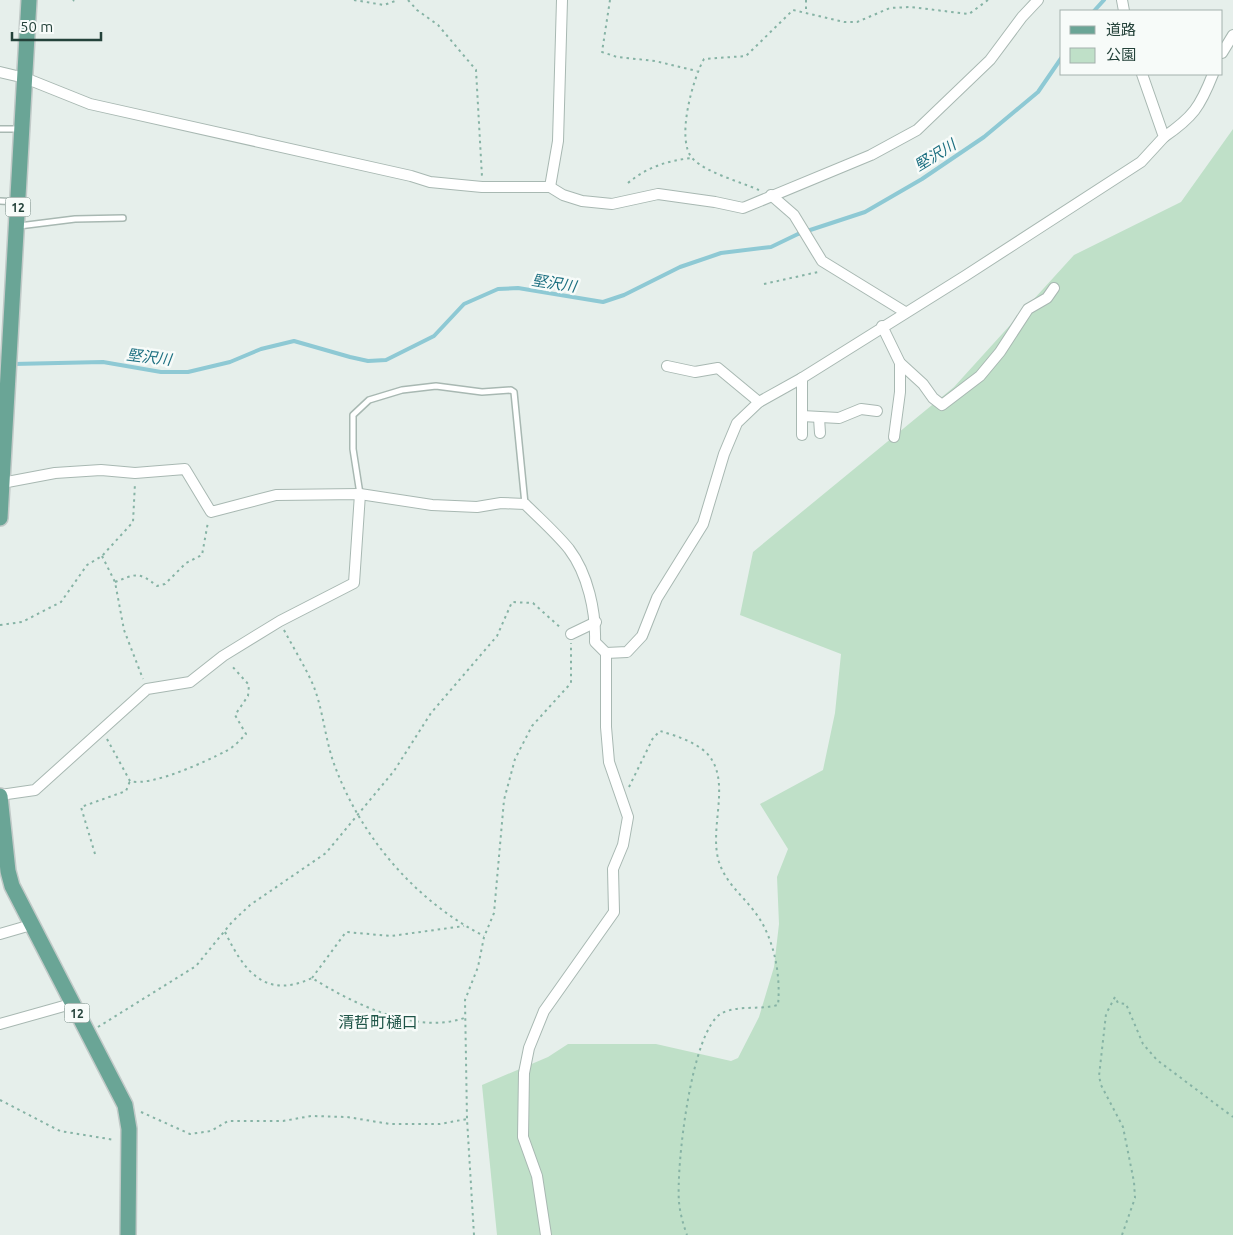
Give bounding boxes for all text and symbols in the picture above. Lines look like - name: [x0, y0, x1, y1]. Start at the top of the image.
- scale bar: [12, 10, 101, 42]
- legend: [1060, 10, 1223, 75]
- text: 50 m: [20, 18, 53, 35]
- text: 道路: [1106, 21, 1136, 38]
- text: 公園: [1106, 46, 1136, 63]
- water label: 堅沢川: [911, 135, 960, 174]
- road number: 12: [6, 198, 30, 216]
- water label: 堅沢川: [530, 271, 580, 295]
- water label: 堅沢川: [126, 346, 174, 368]
- road number: 12: [64, 1004, 90, 1022]
- district label: 清哲町樋口: [338, 1013, 418, 1031]

